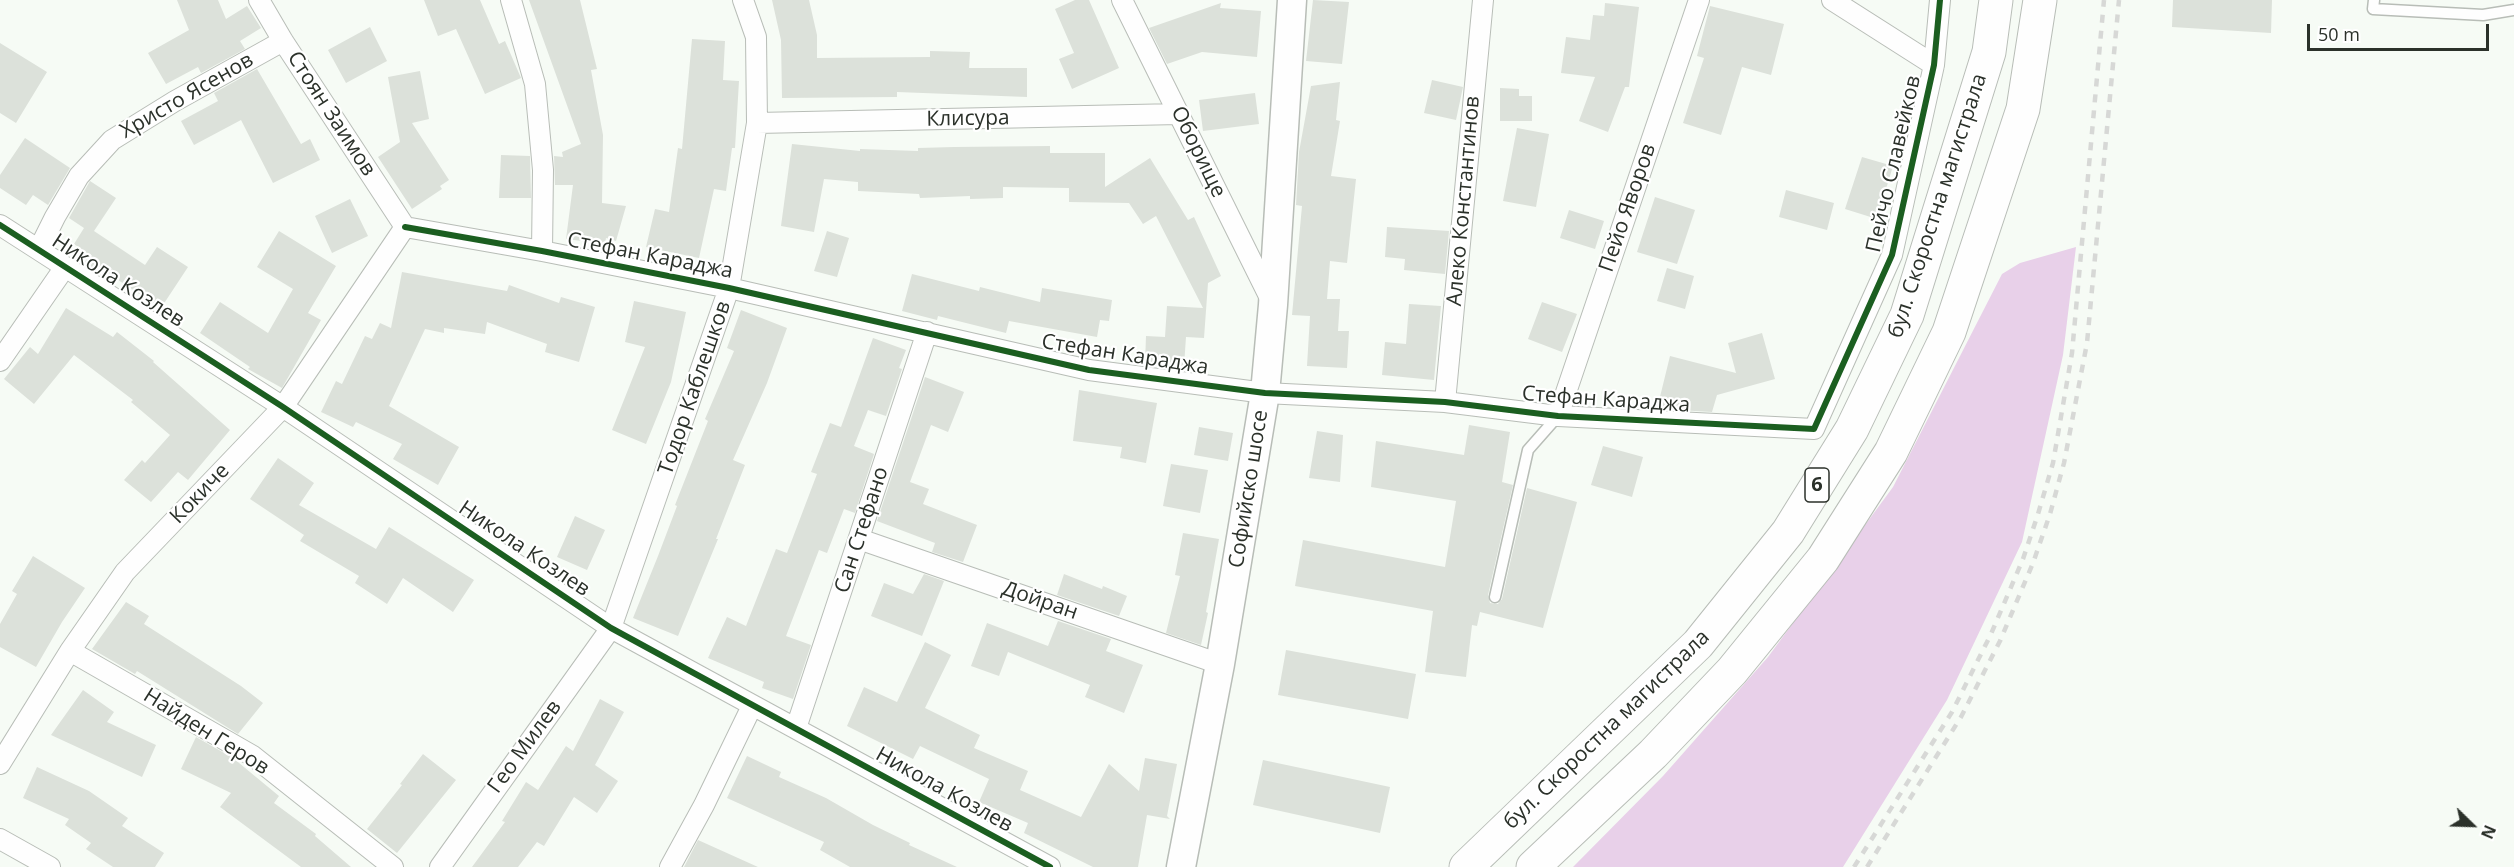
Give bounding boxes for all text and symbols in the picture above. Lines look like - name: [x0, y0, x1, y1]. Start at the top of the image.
- scale bar: [2310, 12, 2492, 50]
- text: 50 m: [2318, 22, 2360, 46]
- street label: Стоян Заимов: [281, 47, 381, 181]
- street label: Христо Ясенов: [116, 48, 258, 144]
- street label: бул. Скоростна магистрала: [1883, 71, 1993, 341]
- street label: Пейчо Славейков: [1861, 73, 1927, 255]
- street label: Алеко Константинов: [1442, 95, 1486, 307]
- street label: Оборище: [1165, 102, 1231, 202]
- street label: Клисура: [926, 106, 1010, 132]
- street label: Пейо Яворов: [1594, 141, 1662, 275]
- street label: Стефан Караджа: [565, 228, 735, 284]
- street label: Никола Козлев: [47, 229, 189, 333]
- street label: Тодор Каблешков: [653, 298, 737, 478]
- street label: Стефан Караджа: [1040, 329, 1210, 381]
- street label: Стефан Караджа: [1521, 382, 1691, 418]
- street label: Софийско шосе: [1224, 408, 1274, 570]
- street label: Кокиче: [165, 459, 235, 529]
- street label: Сан Стефано: [830, 464, 894, 596]
- road number: 6: [1805, 468, 1829, 502]
- street label: Никола Козлев: [454, 496, 594, 602]
- street label: Дойран: [999, 576, 1081, 626]
- street label: бул. Скоростна магистрала: [1499, 625, 1715, 835]
- street label: Найден Геров: [139, 683, 273, 781]
- street label: Гео Милев: [483, 696, 567, 798]
- street label: Никола Козлев: [871, 742, 1017, 838]
- north arrow: [2442, 795, 2502, 855]
- text: N: [2476, 822, 2501, 842]

